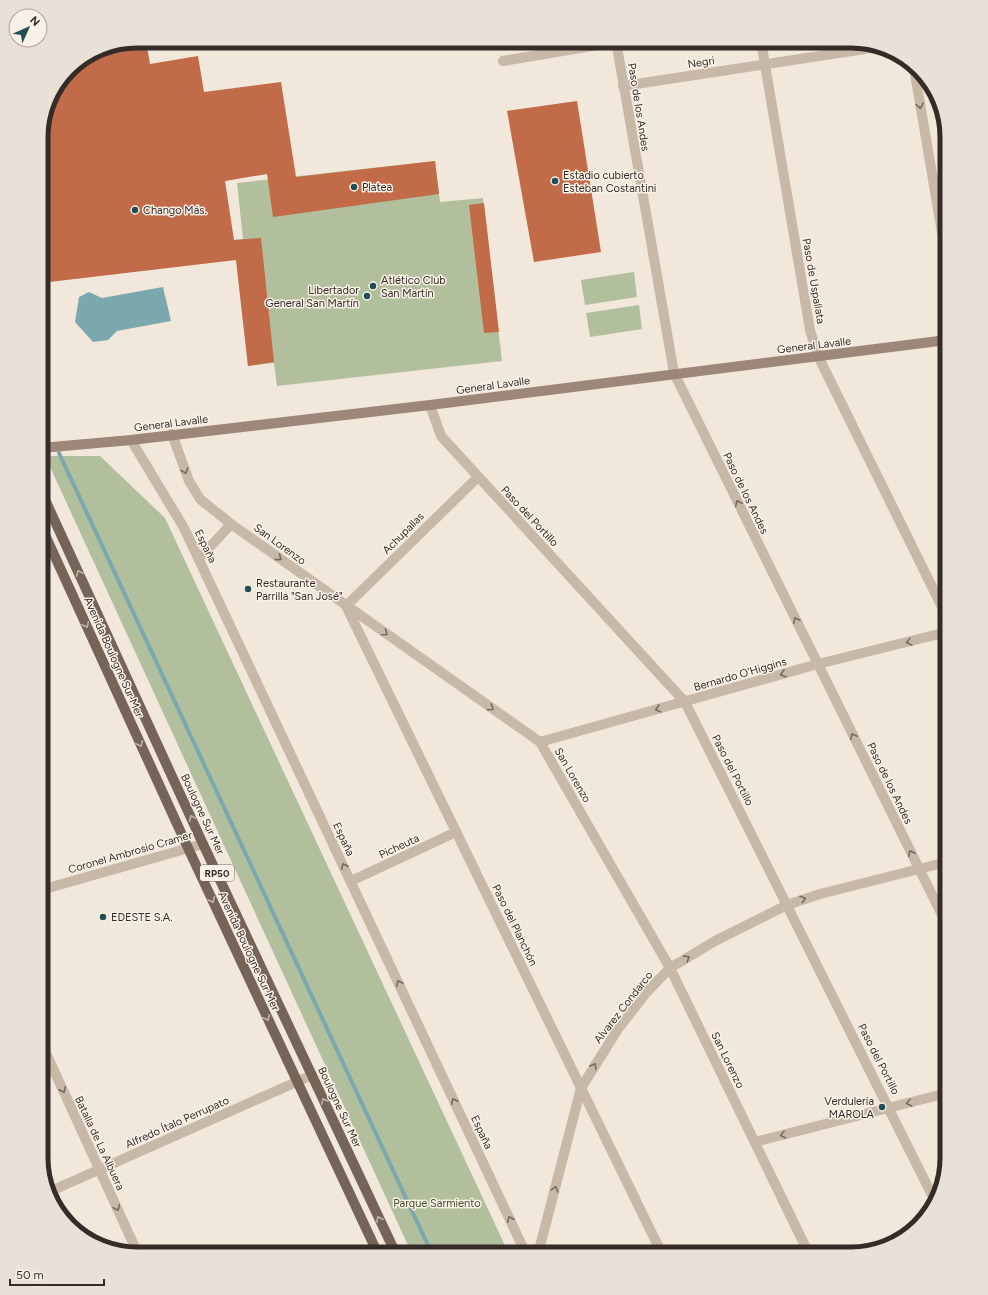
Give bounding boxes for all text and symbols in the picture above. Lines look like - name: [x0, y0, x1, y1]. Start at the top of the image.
- north arrow: [8, 8, 48, 48]
- text: N: [27, 14, 42, 29]
- street label: Negri: [687, 54, 716, 71]
- street label: Paso de los Andes: [625, 62, 652, 152]
- one-way arrow: [916, 103, 924, 109]
- place label: Estadio cubierto Esteban Costantini: [563, 169, 656, 195]
- marker: Estadio cubierto Esteban Costantini: [550, 176, 560, 186]
- place label: Platea: [362, 181, 392, 194]
- marker: Platea: [349, 182, 359, 192]
- place label: Chango Más.: [143, 204, 207, 217]
- marker: Chango Más.: [130, 205, 140, 215]
- street label: Paso de Uspallata: [800, 237, 827, 325]
- place label: Atlético Club San Martín: [381, 274, 446, 300]
- marker: Atlético Club San Martín: [368, 281, 378, 291]
- place label: Libertador General San Martín: [265, 284, 359, 310]
- marker: Libertador General San Martín: [362, 291, 372, 301]
- street label: General Lavalle: [776, 335, 852, 356]
- street label: General Lavalle: [455, 374, 531, 397]
- street label: General Lavalle: [133, 413, 209, 434]
- street label: Paso de los Andes: [720, 450, 771, 536]
- one-way arrow: [180, 468, 189, 475]
- street label: Paso del Portillo: [498, 483, 561, 549]
- one-way arrow: [735, 500, 743, 508]
- street label: Achupallas: [380, 510, 427, 557]
- street label: San Lorenzo: [251, 521, 308, 568]
- street label: España: [192, 527, 219, 565]
- one-way arrow: [274, 553, 281, 560]
- one-way arrow: [76, 570, 84, 577]
- place label: Restaurante Parrilla "San José": [256, 577, 342, 603]
- marker: Restaurante Parrilla "San José": [243, 584, 253, 594]
- street label: Avenida Boulogne Sur Mer: [81, 595, 146, 720]
- one-way arrow: [793, 616, 801, 624]
- one-way arrow: [81, 621, 89, 629]
- one-way arrow: [380, 628, 387, 635]
- one-way arrow: [906, 637, 912, 645]
- street label: Bernardo O'Higgins: [692, 655, 788, 694]
- one-way arrow: [780, 669, 787, 678]
- one-way arrow: [487, 703, 494, 710]
- one-way arrow: [655, 705, 661, 713]
- street label: Paso del Portillo: [709, 733, 756, 808]
- one-way arrow: [851, 733, 858, 741]
- one-way arrow: [135, 739, 143, 747]
- street label: Paso de los Andes: [864, 740, 915, 826]
- street label: San Lorenzo: [552, 746, 593, 805]
- street label: Boulogne Sur Mer: [178, 772, 227, 857]
- one-way arrow: [189, 815, 197, 823]
- street label: España: [330, 820, 357, 858]
- street label: Coronel Ambrosio Cramer: [67, 828, 194, 876]
- street label: Picheuta: [377, 831, 421, 861]
- one-way arrow: [908, 850, 916, 857]
- one-way arrow: [341, 862, 349, 870]
- road number: RP50: [200, 865, 234, 881]
- street label: Paso del Planchón: [489, 882, 540, 968]
- street label: Avenida Boulogne Sur Mer: [215, 890, 282, 1013]
- one-way arrow: [799, 895, 806, 904]
- one-way arrow: [207, 896, 215, 903]
- place label: EDESTE S.A.: [111, 911, 172, 924]
- marker: EDESTE S.A.: [98, 912, 108, 922]
- one-way arrow: [683, 955, 690, 962]
- street label: Alvarez Condarco: [591, 969, 655, 1046]
- one-way arrow: [396, 980, 404, 988]
- one-way arrow: [262, 1013, 270, 1021]
- street label: Paso del Portillo: [855, 1022, 902, 1097]
- street label: San Lorenzo: [708, 1030, 747, 1090]
- one-way arrow: [590, 1063, 597, 1070]
- street label: Boulogne Sur Mer: [315, 1065, 364, 1150]
- one-way arrow: [58, 1086, 66, 1094]
- street label: Batalla de La Albuera: [72, 1094, 127, 1192]
- street label: Alfredo Ítalo Perrupato: [123, 1094, 231, 1151]
- place label: Verdulería MAROLA: [824, 1095, 875, 1121]
- one-way arrow: [321, 1098, 329, 1105]
- one-way arrow: [451, 1098, 459, 1105]
- one-way arrow: [906, 1098, 913, 1107]
- marker: Verdulería MAROLA: [877, 1102, 887, 1112]
- street label: España: [468, 1113, 495, 1151]
- one-way arrow: [780, 1130, 787, 1139]
- one-way arrow: [550, 1186, 559, 1193]
- park label: Parque Sarmiento: [393, 1197, 481, 1210]
- one-way arrow: [112, 1204, 120, 1212]
- one-way arrow: [376, 1215, 384, 1223]
- one-way arrow: [507, 1215, 515, 1223]
- scale bar: [10, 1261, 104, 1287]
- text: 50 m: [16, 1268, 44, 1282]

